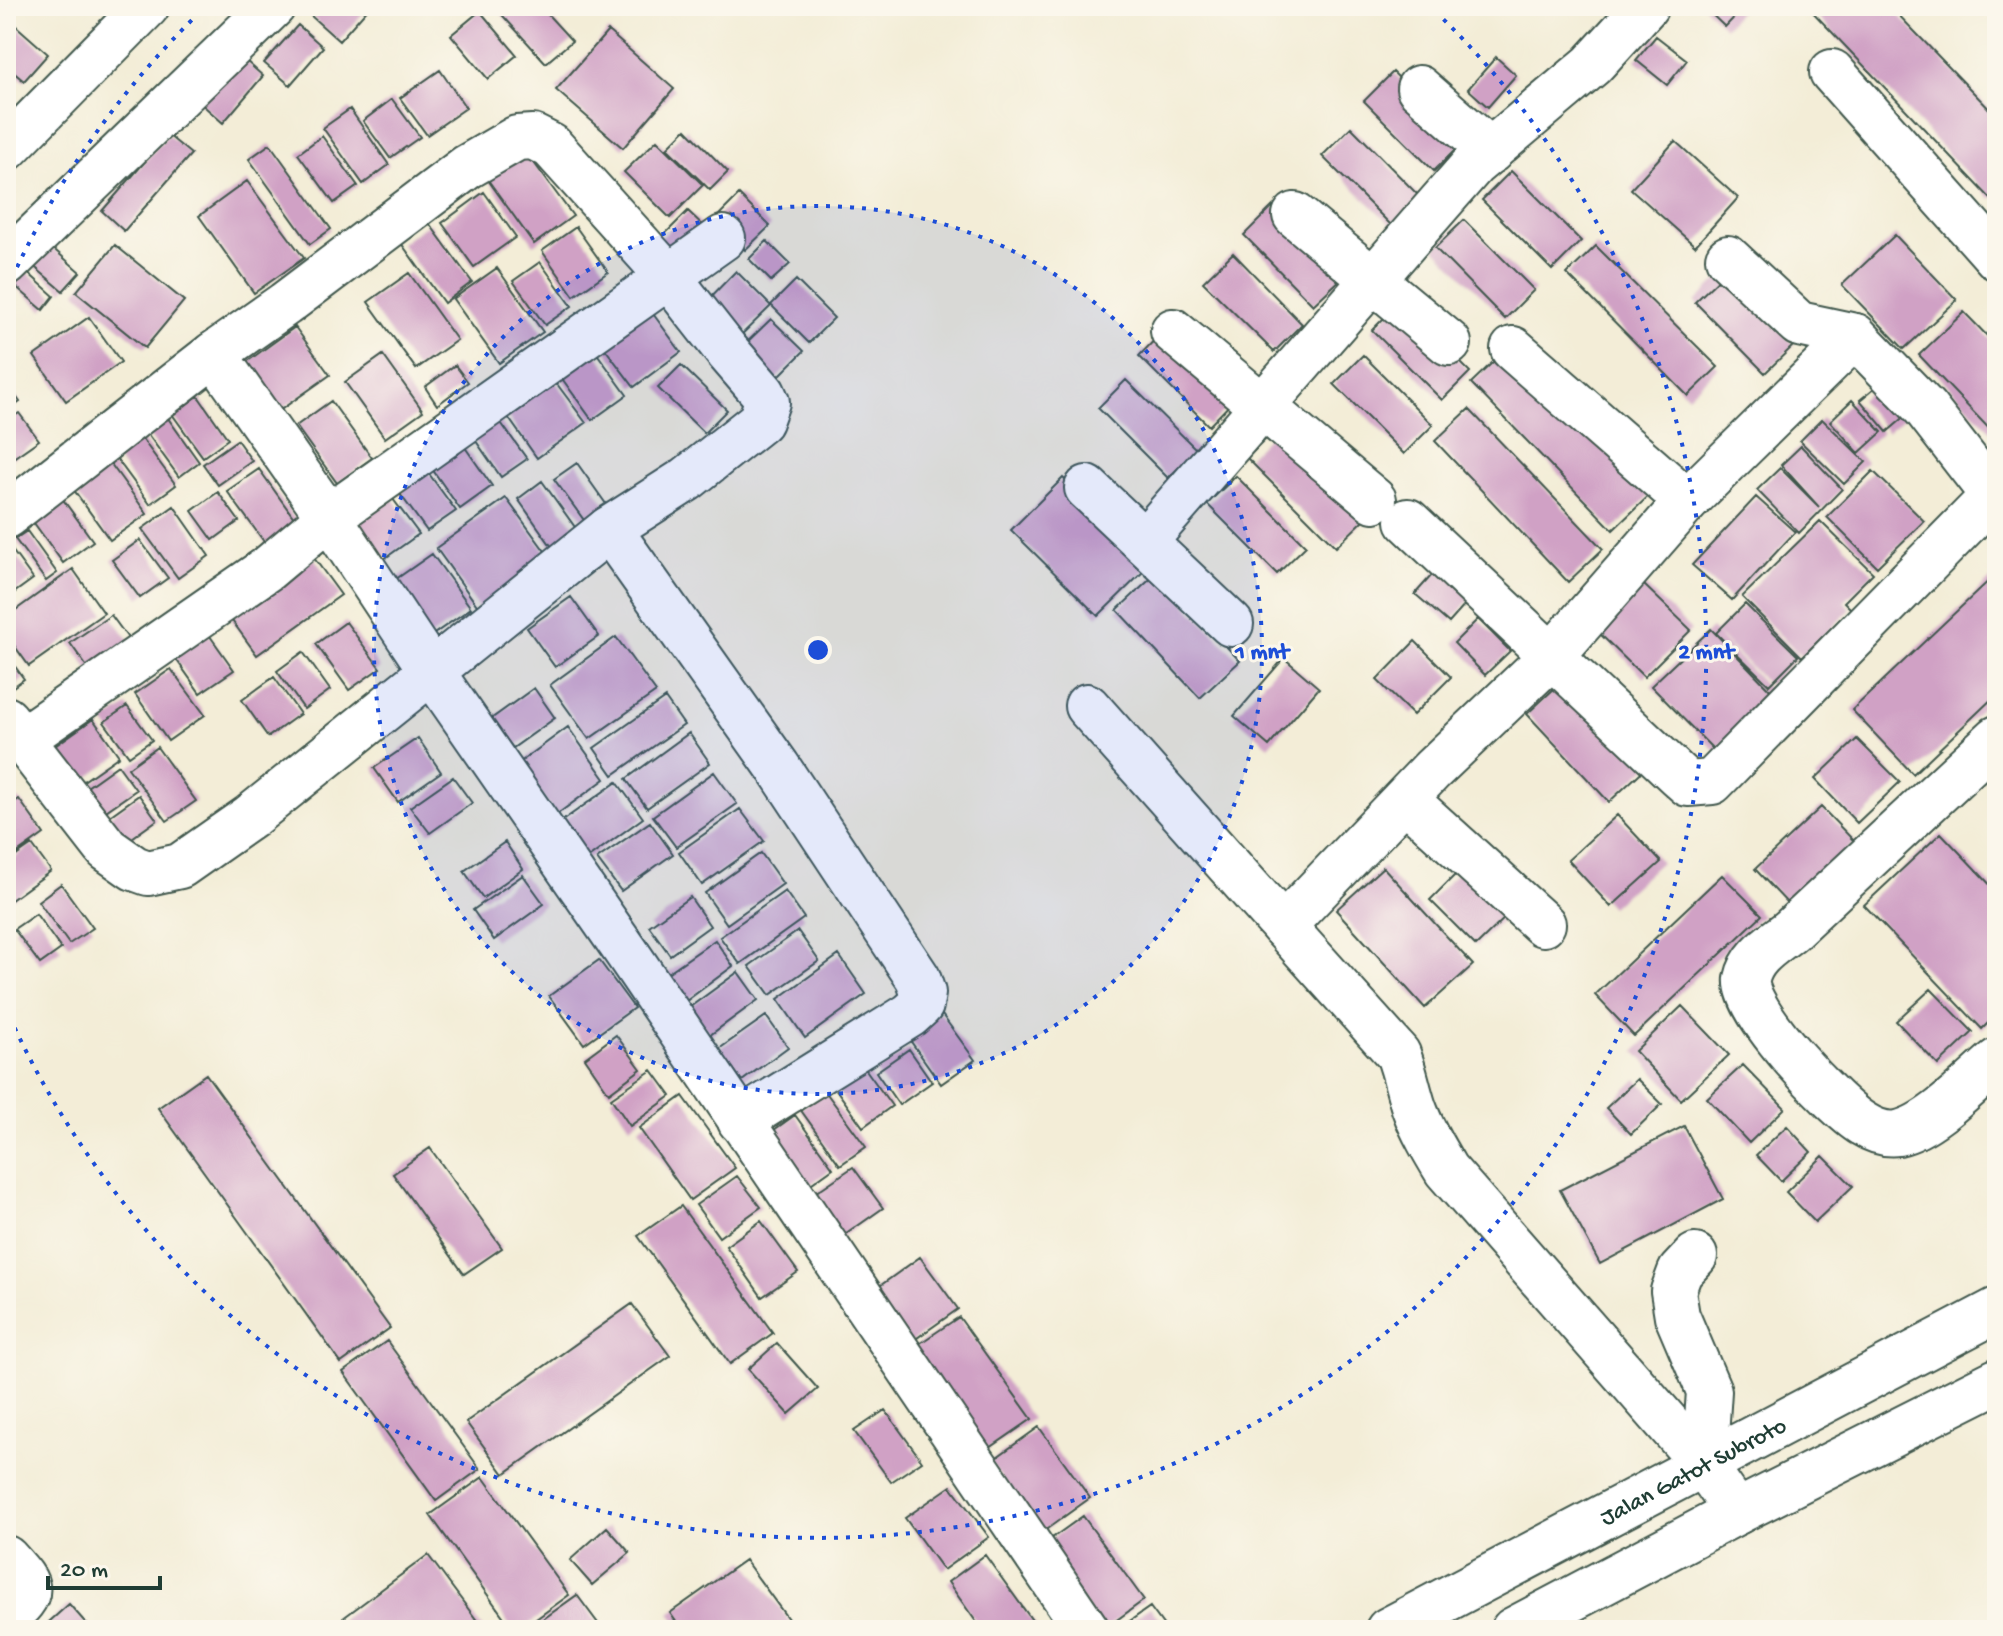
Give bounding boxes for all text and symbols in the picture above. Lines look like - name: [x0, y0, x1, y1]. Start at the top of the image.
- centre of rings: [804, 636, 832, 664]
- text: 1 mnt: [1234, 639, 1291, 668]
- text: 2 mnt: [1678, 639, 1736, 668]
- street label: Jalan Gatot Subroto: [1596, 1412, 1792, 1534]
- scale bar: [48, 1540, 160, 1590]
- text: 20 m: [60, 1557, 108, 1586]

